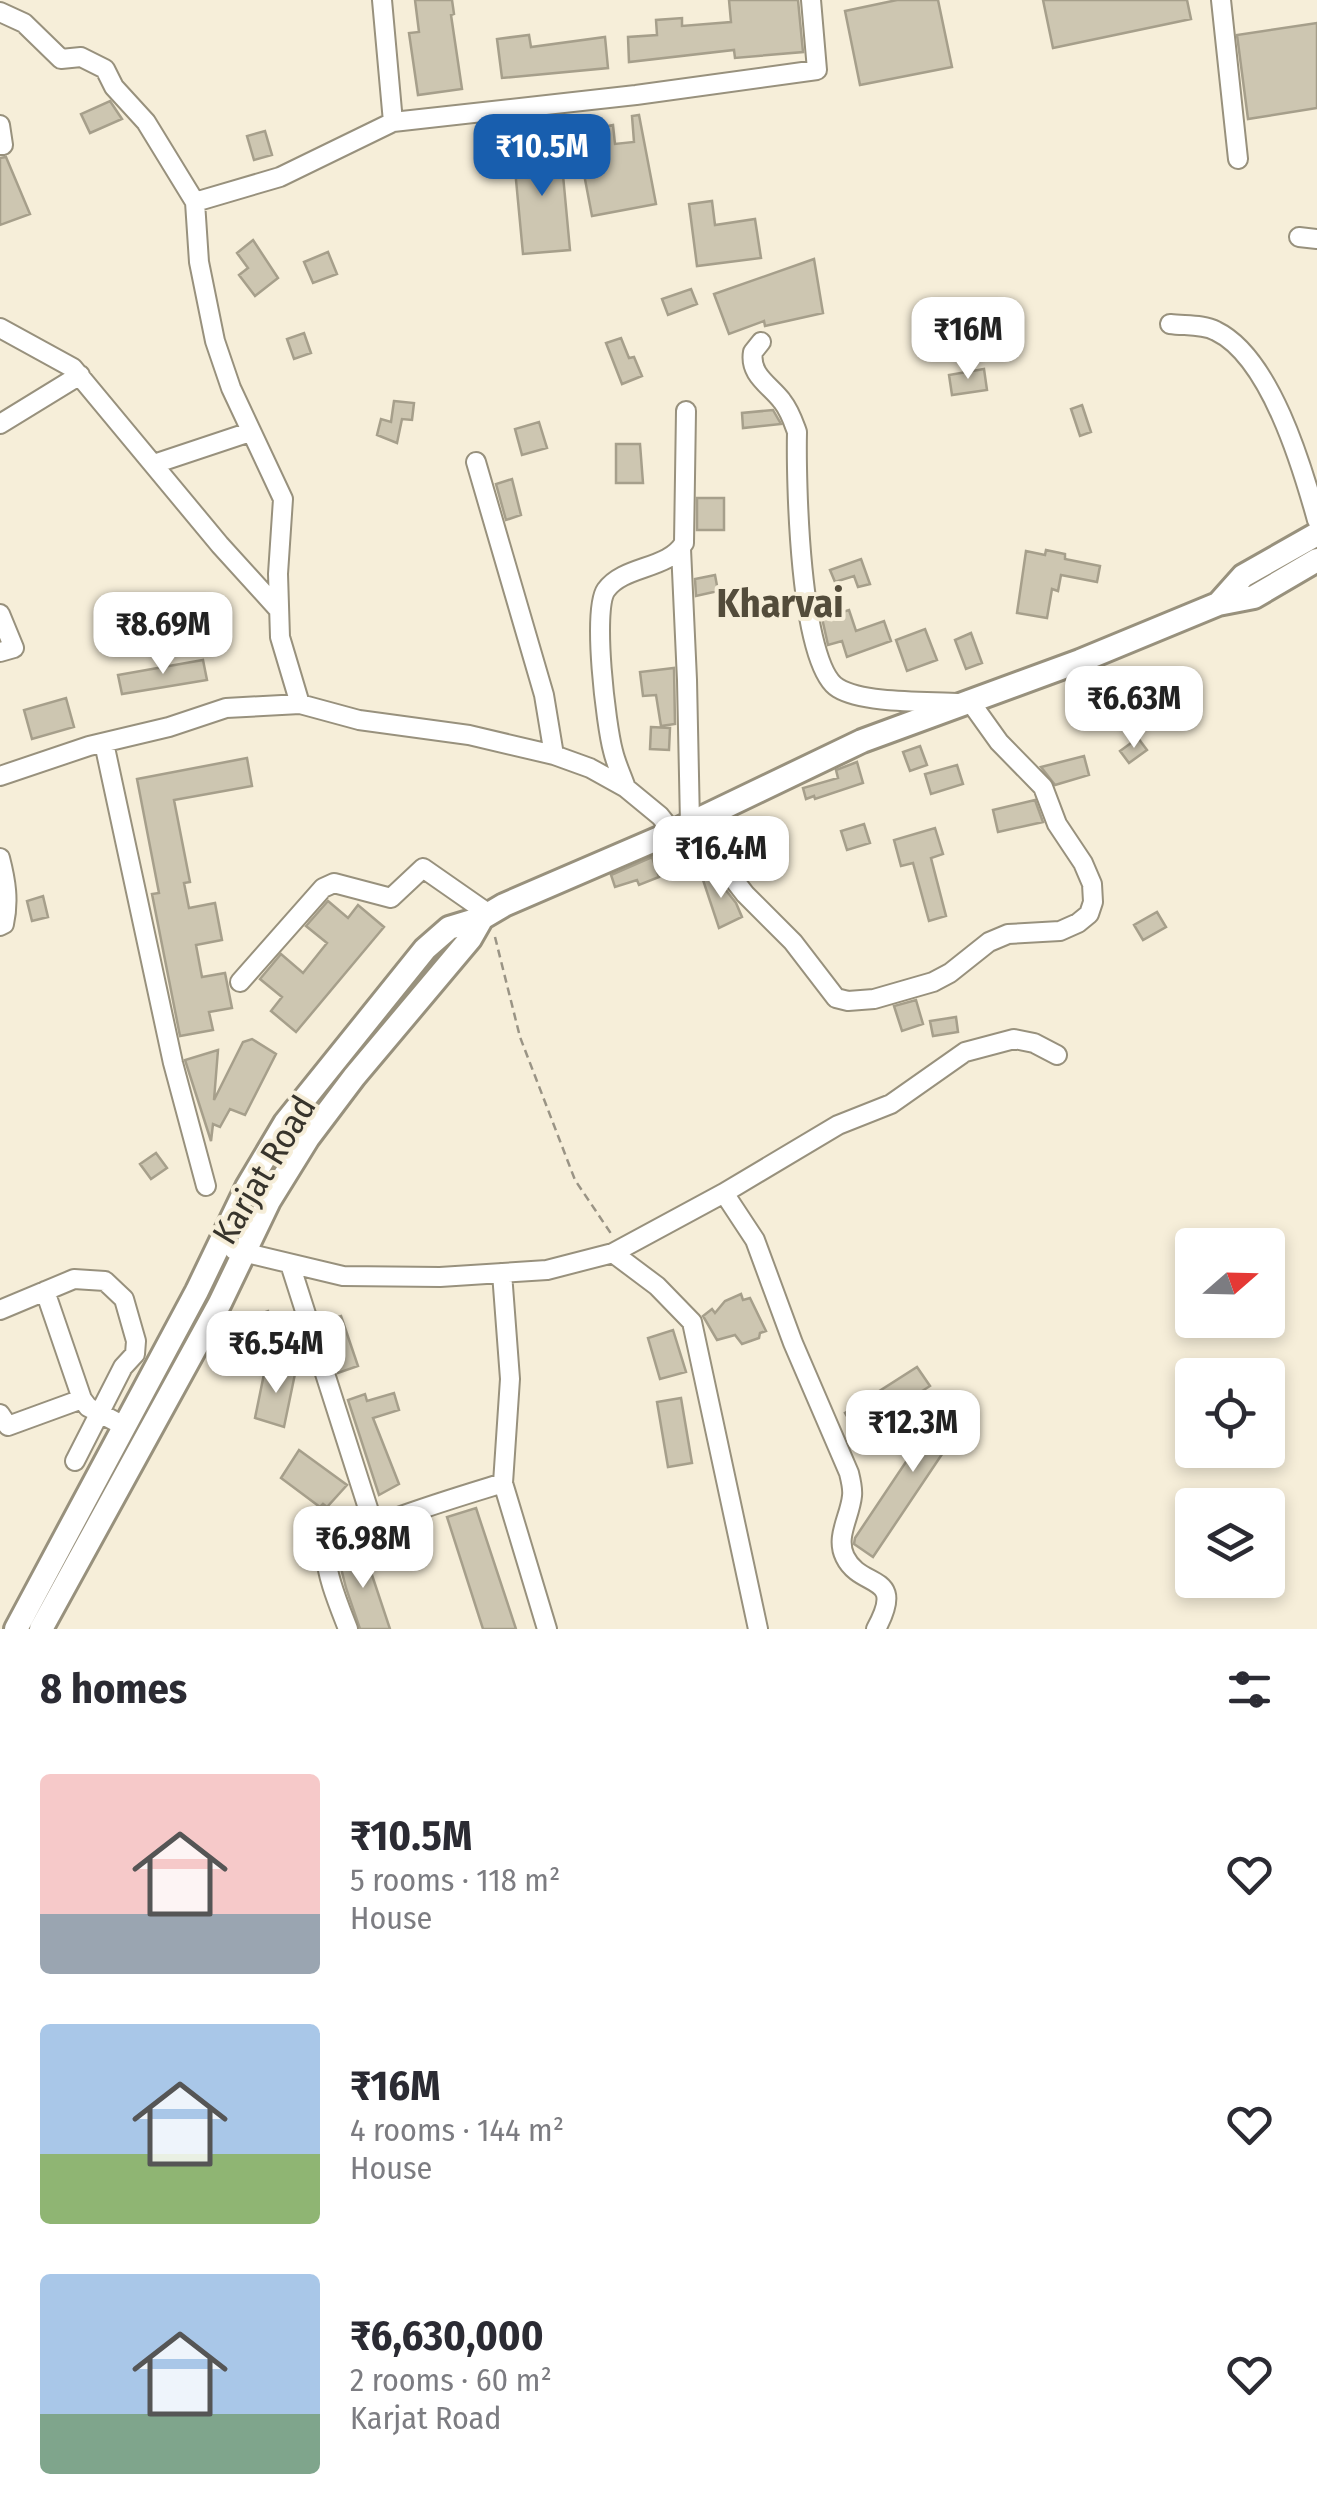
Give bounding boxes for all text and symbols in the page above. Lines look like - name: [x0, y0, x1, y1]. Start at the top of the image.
- pin: ₹10.5M: [461, 114, 623, 199]
- text: ₹10.5M: [495, 127, 589, 165]
- pin: ₹16M: [909, 297, 1027, 382]
- text: ₹16M: [934, 310, 1002, 348]
- district label: Kharvai: [717, 580, 844, 628]
- pin: ₹8.69M: [82, 592, 244, 677]
- text: ₹8.69M: [115, 605, 211, 643]
- pin: ₹6.63M: [1053, 666, 1215, 751]
- text: ₹6.63M: [1087, 679, 1181, 717]
- pin: ₹16.4M: [640, 816, 802, 901]
- text: ₹16.4M: [675, 829, 767, 867]
- street label: Karjat Road: [203, 1088, 325, 1252]
- north arrow: [1175, 1228, 1285, 1338]
- map controls: [1175, 1228, 1285, 1598]
- pin: ₹6.54M: [195, 1311, 357, 1396]
- text: ₹6.54M: [228, 1324, 324, 1362]
- button: locate: [1175, 1358, 1285, 1468]
- pin: ₹12.3M: [832, 1390, 994, 1475]
- text: ₹12.3M: [868, 1403, 958, 1441]
- button: layers: [1175, 1488, 1285, 1598]
- pin: ₹6.98M: [282, 1506, 444, 1591]
- text: ₹6.98M: [315, 1519, 411, 1557]
- icon: filters: [1222, 1662, 1277, 1717]
- text: 8 homes: [40, 1664, 187, 1714]
- text: ₹10.5M: [350, 1811, 472, 1861]
- icon: home: [120, 1814, 240, 1934]
- icon: heart: [1222, 1847, 1277, 1902]
- text: 5 rooms · 118 m²: [350, 1861, 560, 1899]
- text: House: [350, 1899, 432, 1937]
- text: ₹16M: [350, 2061, 441, 2111]
- icon: home: [120, 2064, 240, 2184]
- icon: heart: [1222, 2097, 1277, 2152]
- text: 4 rooms · 144 m²: [350, 2111, 564, 2149]
- text: House: [350, 2149, 432, 2187]
- text: ₹6,630,000: [350, 2311, 544, 2361]
- icon: home: [120, 2314, 240, 2434]
- icon: heart: [1222, 2347, 1277, 2402]
- text: 2 rooms · 60 m²: [350, 2361, 552, 2399]
- text: Karjat Road: [350, 2399, 501, 2437]

